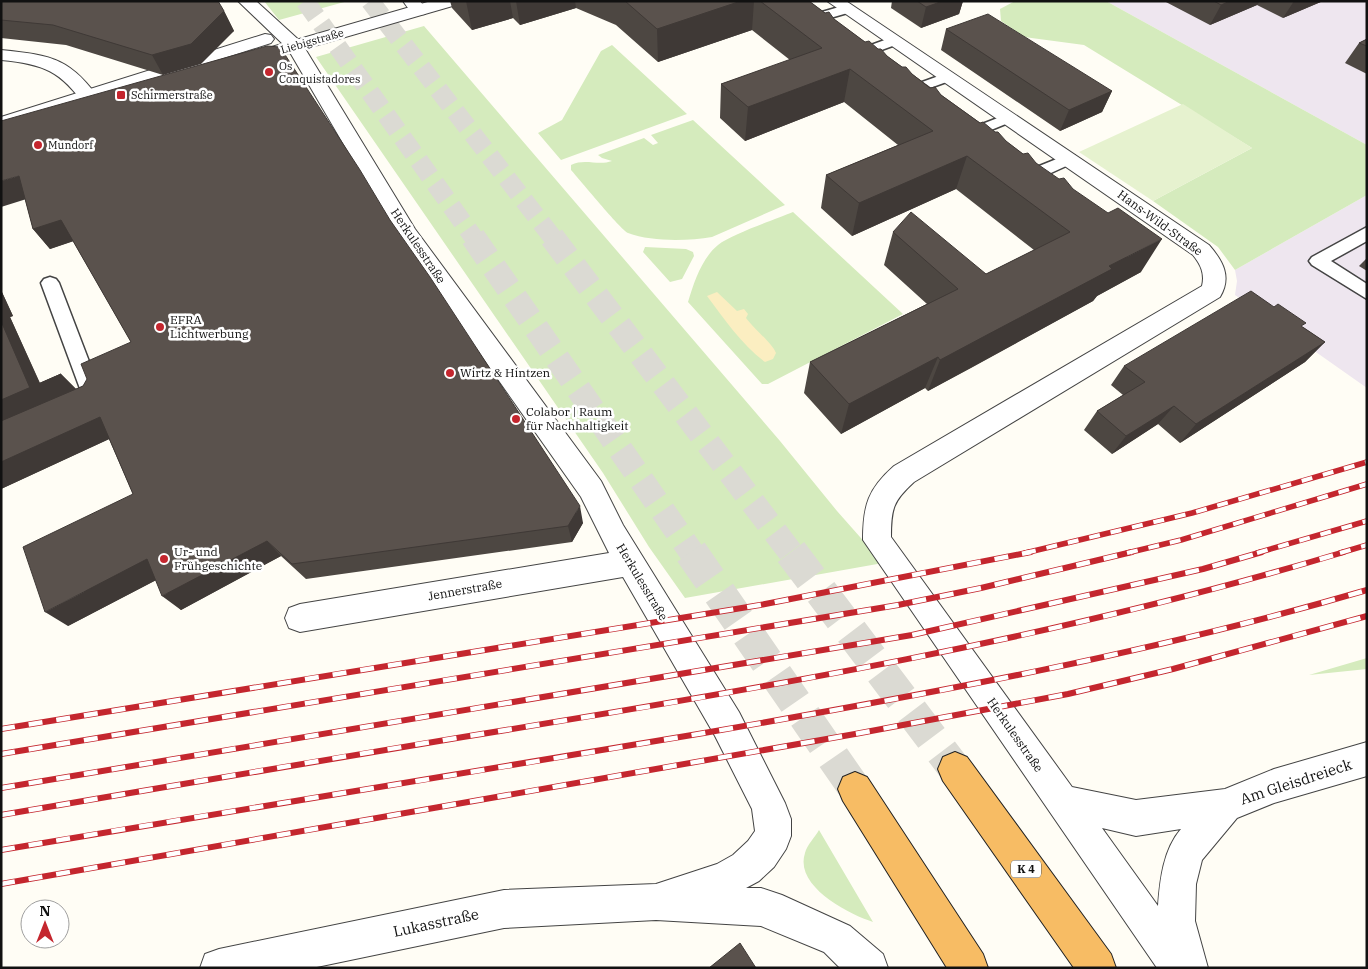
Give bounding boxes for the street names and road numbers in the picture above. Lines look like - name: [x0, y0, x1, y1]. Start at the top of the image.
- street label: Liebigstraße: [279, 25, 345, 57]
- street label: Hans-Wild-Straße: [1115, 187, 1206, 259]
- street label: Herkulesstraße: [388, 205, 449, 286]
- street label: Herkulesstraße: [614, 540, 671, 623]
- street label: Jennerstraße: [427, 576, 503, 603]
- street label: Herkulesstraße: [984, 695, 1047, 775]
- street label: Am Gleisdreieck: [1237, 754, 1354, 809]
- road number: K 4: [1011, 861, 1041, 878]
- street label: Lukasstraße: [391, 904, 481, 941]

